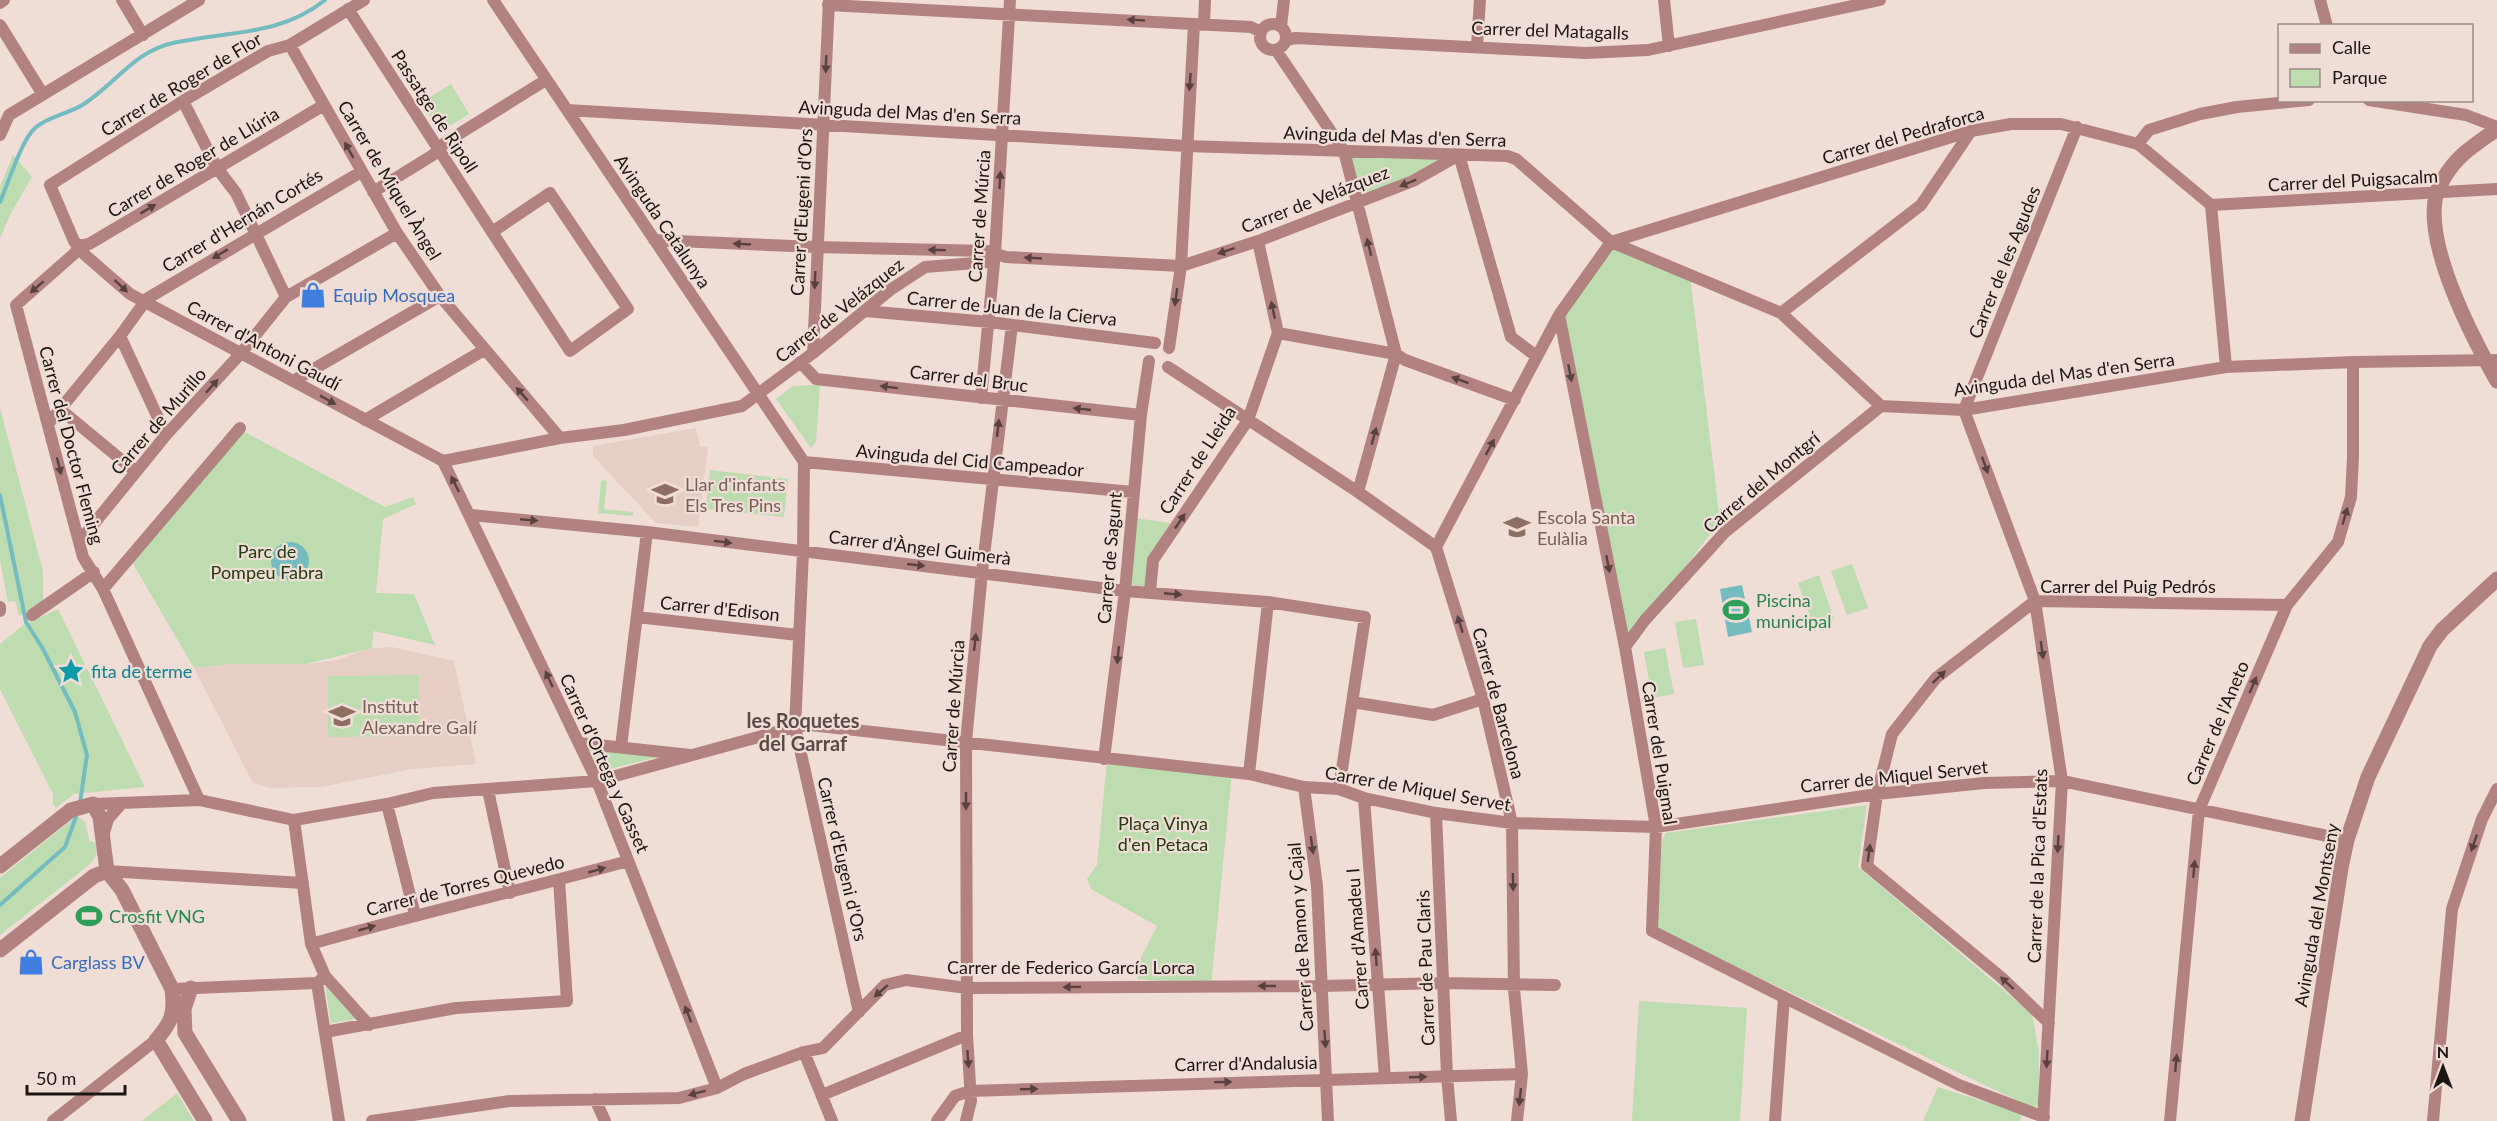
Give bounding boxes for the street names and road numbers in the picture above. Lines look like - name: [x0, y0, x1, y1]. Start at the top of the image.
- street label: Carrer del Matagalls: [1471, 16, 1629, 44]
- street label: Carrer de Roger de Flor: [97, 27, 266, 141]
- street label: Passatge de Ripoll: [387, 45, 483, 177]
- street label: Avinguda del Mas d'en Serra: [798, 95, 1022, 129]
- street label: Carrer de Miquel Àngel: [334, 96, 446, 264]
- street label: Carrer del Pedraforca: [1819, 101, 1987, 169]
- street label: Carrer de Roger de Llúria: [103, 102, 283, 222]
- street label: Avinguda del Mas d'en Serra: [1283, 121, 1507, 151]
- street label: Carrer d'Eugeni d'Ors: [786, 127, 816, 296]
- street label: Carrer de Múrcia: [963, 149, 995, 283]
- street label: Avinguda Catalunya: [610, 150, 716, 292]
- street label: Carrer de Velázquez: [1238, 161, 1392, 237]
- street label: Carrer d'Hernán Cortés: [158, 163, 326, 277]
- street label: Carrer del Puigsacalm: [2267, 165, 2439, 195]
- street label: Carrer de les Agudes: [1963, 182, 2045, 342]
- street label: Carrer de Velázquez: [770, 253, 908, 367]
- street label: Carrer de Juan de la Cierva: [906, 286, 1118, 330]
- street label: Carrer d'Antoni Gaudí: [183, 295, 345, 395]
- street label: Carrer del Doctor Fleming: [35, 343, 109, 547]
- street label: Avinguda del Mas d'en Serra: [1952, 348, 2176, 400]
- street label: Carrer del Bruc: [909, 360, 1030, 396]
- street label: Carrer de Murillo: [106, 363, 210, 479]
- street label: Carrer de Lleida: [1154, 402, 1240, 518]
- street label: Carrer del Montgrí: [1698, 426, 1824, 537]
- street label: Avinguda del Cid Campeador: [855, 439, 1085, 481]
- street label: Carrer de Sagunt: [1092, 490, 1126, 625]
- street label: Carrer d'Àngel Guimerà: [828, 525, 1012, 569]
- street label: Carrer del Puig Pedrós: [2040, 575, 2216, 597]
- street label: Carrer d'Edison: [659, 591, 781, 625]
- street label: Carrer de Barcelona: [1468, 625, 1530, 781]
- street label: Carrer de Múrcia: [937, 639, 969, 773]
- street label: Carrer de l'Aneto: [2181, 657, 2253, 789]
- street label: Carrer d'Ortega y Gasset: [556, 670, 655, 857]
- street label: Carrer del Puigmal: [1638, 680, 1682, 826]
- street label: Carrer de Miquel Servet: [1799, 755, 1989, 797]
- street label: Carrer de Miquel Servet: [1323, 761, 1513, 815]
- street label: Carrer de la Pica d'Estats: [2023, 768, 2051, 964]
- street label: Carrer d'Eugeni d'Ors: [813, 775, 873, 943]
- street label: Avinguda del Montseny: [2289, 821, 2343, 1008]
- street label: Carrer de Ramon y Cajal: [1282, 842, 1318, 1032]
- street label: Carrer de Torres Quevedo: [364, 850, 566, 920]
- street label: Carrer d'Amadeu I: [1341, 867, 1373, 1011]
- street label: Carrer de Pau Claris: [1411, 889, 1439, 1046]
- street label: Carrer de Federico García Lorca: [947, 956, 1195, 978]
- street label: Carrer d'Andalusia: [1174, 1051, 1318, 1075]

